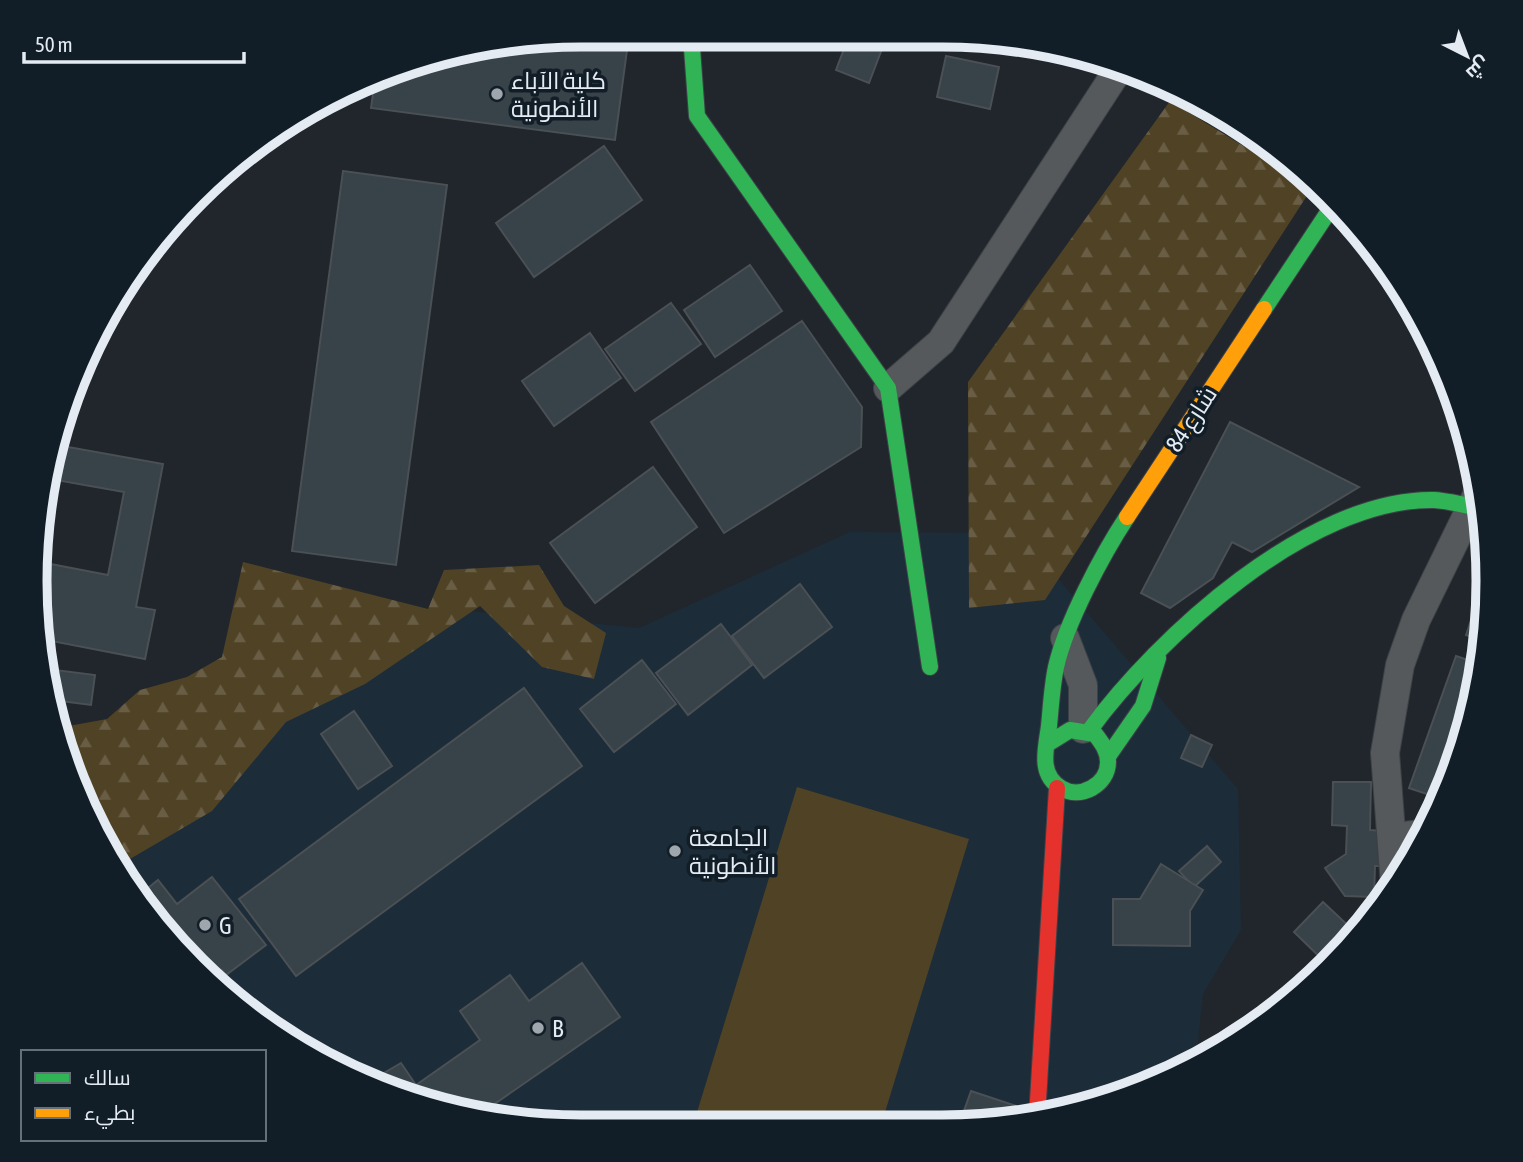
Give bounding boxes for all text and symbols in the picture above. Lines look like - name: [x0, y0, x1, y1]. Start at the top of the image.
- scale bar: [24, 21, 245, 65]
- north arrow: [1432, 21, 1502, 91]
- text: 50 m: [35, 32, 73, 56]
- text: ش: [1461, 52, 1495, 85]
- place label: كلية الآباء الأنطونية: [511, 67, 606, 122]
- marker: كلية الآباء الأنطونية: [489, 86, 505, 102]
- street label: شارع 84: [1160, 381, 1225, 458]
- place label: الجامعة الأنطونية: [689, 824, 777, 879]
- marker: الجامعة الأنطونية: [667, 843, 683, 859]
- place label: G: [219, 912, 232, 939]
- marker: G: [197, 917, 213, 933]
- place label: B: [552, 1015, 564, 1042]
- marker: B: [530, 1020, 546, 1036]
- legend: [21, 1050, 266, 1141]
- text: سالك: [84, 1065, 131, 1089]
- text: بطيء: [84, 1100, 135, 1129]

